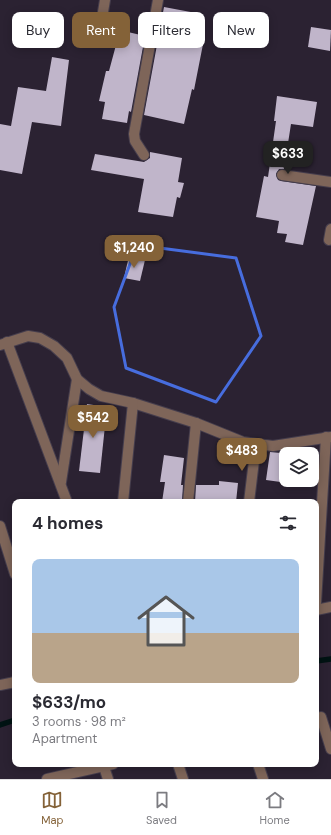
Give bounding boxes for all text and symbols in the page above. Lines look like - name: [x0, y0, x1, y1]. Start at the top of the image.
- chip: Buy: [12, 12, 64, 48]
- chip: Rent: [72, 12, 130, 48]
- chip: Filters: [138, 12, 205, 48]
- chip: New: [213, 12, 269, 48]
- pin: $633: [264, 141, 312, 175]
- text: $633: [272, 145, 304, 162]
- pin: $1,240: [101, 235, 167, 269]
- text: $1,240: [114, 239, 154, 256]
- pin: $542: [69, 405, 117, 439]
- text: $542: [77, 409, 109, 426]
- pin: $483: [218, 438, 266, 472]
- text: $483: [226, 442, 258, 459]
- map controls: [279, 447, 319, 487]
- button: layers: [279, 447, 319, 487]
- text: 4 homes: [32, 512, 103, 534]
- icon: filters: [277, 512, 299, 534]
- icon: home: [130, 585, 202, 657]
- text: $633/mo: [32, 691, 106, 713]
- text: 3 rooms · 98 m²: [32, 713, 126, 730]
- text: Apartment: [32, 730, 97, 747]
- tab: Map: [41, 789, 63, 827]
- tab: Saved: [146, 789, 177, 827]
- tab: Home: [260, 789, 290, 827]

